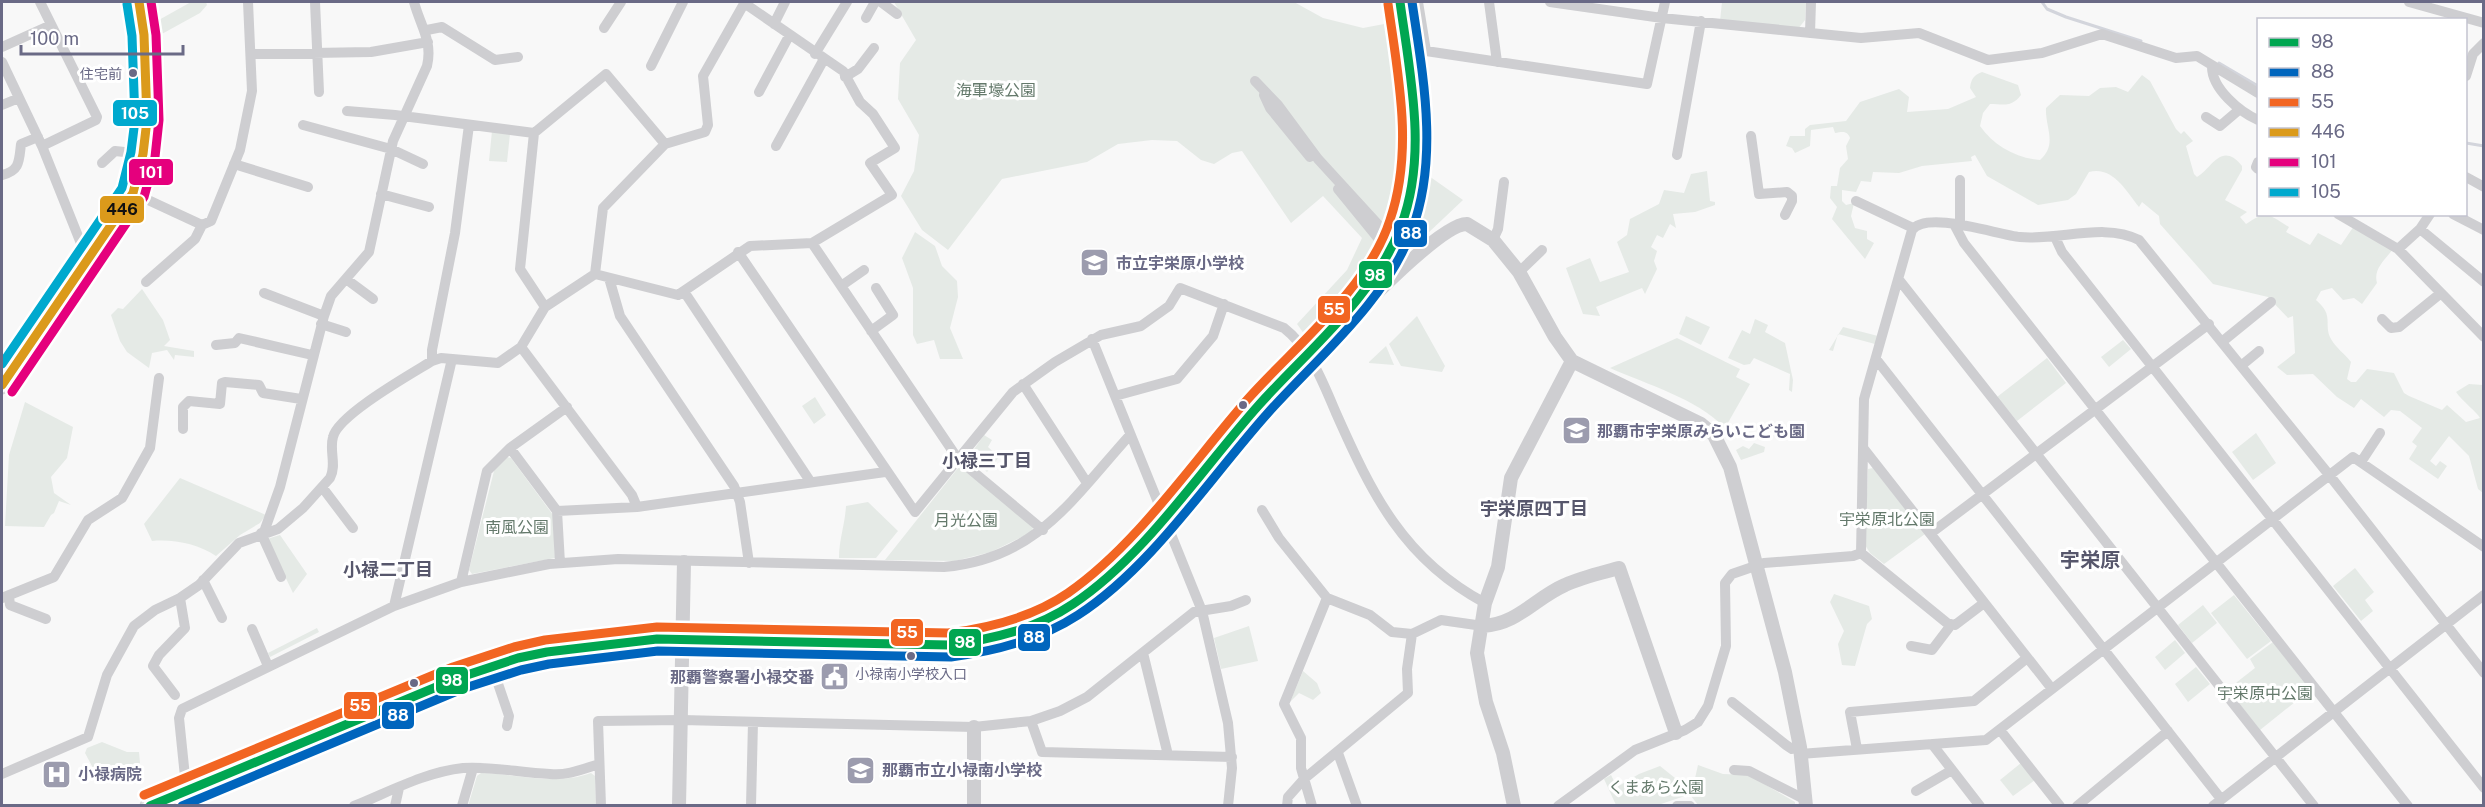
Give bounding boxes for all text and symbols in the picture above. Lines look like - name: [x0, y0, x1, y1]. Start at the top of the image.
- scale bar: [21, 18, 183, 56]
- legend: [2257, 18, 2467, 216]
- text: 100 m: [30, 28, 79, 49]
- text: 98: [2311, 31, 2334, 52]
- text: 88: [2311, 61, 2334, 82]
- place label: 住宅前: [80, 66, 122, 82]
- marker: 住宅前: [127, 67, 139, 79]
- park label: 海軍壕公園: [956, 81, 1036, 100]
- text: 55: [2311, 91, 2334, 112]
- line badge: 105: [112, 99, 158, 127]
- text: 105: [121, 104, 149, 123]
- text: 446: [2311, 121, 2345, 142]
- text: 101: [2311, 151, 2337, 172]
- line badge: 101: [128, 158, 174, 186]
- text: 101: [139, 163, 163, 182]
- text: 105: [2311, 181, 2341, 202]
- line badge: 446: [99, 195, 145, 224]
- text: 446: [106, 200, 138, 219]
- line badge: 88: [1393, 219, 1428, 248]
- text: 88: [1400, 224, 1422, 243]
- school or university icon: 市立宇栄原小学校: [1079, 247, 1111, 279]
- place label: 市立宇栄原小学校: [1116, 254, 1244, 273]
- line badge: 98: [1358, 260, 1393, 289]
- text: 98: [1364, 266, 1386, 285]
- line badge: 55: [1317, 295, 1351, 324]
- text: 55: [1323, 300, 1345, 319]
- unlabelled marker: [1237, 399, 1249, 411]
- school or university icon: 那覇市宇栄原みらいこども園: [1560, 415, 1592, 447]
- place label: 那覇市宇栄原みらいこども園: [1597, 422, 1805, 441]
- district label: 小禄三丁目: [942, 450, 1032, 471]
- district label: 宇栄原四丁目: [1480, 498, 1588, 519]
- park label: 宇栄原北公園: [1839, 510, 1935, 529]
- park label: 月光公園: [934, 511, 998, 530]
- park label: 南風公園: [485, 518, 549, 537]
- district label: 宇栄原: [2060, 548, 2120, 572]
- district label: 小禄二丁目: [343, 559, 433, 580]
- line badge: 55: [890, 618, 924, 647]
- text: 55: [896, 623, 918, 642]
- line badge: 88: [1017, 623, 1051, 652]
- line badge: 98: [948, 628, 982, 657]
- text: 88: [1023, 628, 1045, 647]
- text: 98: [954, 633, 976, 652]
- marker: 小禄南小学校入口: [905, 650, 917, 662]
- public building icon: 那覇警察署小禄交番: [819, 661, 851, 693]
- line badge: 98: [435, 666, 469, 695]
- place label: 小禄南小学校入口: [855, 666, 967, 682]
- place label: 那覇警察署小禄交番: [670, 668, 814, 687]
- text: 98: [441, 671, 463, 690]
- unlabelled marker: [408, 677, 420, 689]
- park label: 宇栄原中公園: [2217, 684, 2313, 703]
- line badge: 55: [343, 691, 378, 720]
- text: 55: [349, 696, 371, 715]
- line badge: 88: [381, 701, 415, 730]
- text: 88: [387, 706, 409, 725]
- school or university icon: 那覇市立小禄南小学校: [845, 754, 877, 786]
- hospital icon: 小禄病院: [41, 758, 73, 790]
- place label: 那覇市立小禄南小学校: [882, 761, 1042, 780]
- place label: 小禄病院: [78, 765, 142, 784]
- park label: くまあら公園: [1608, 778, 1704, 797]

